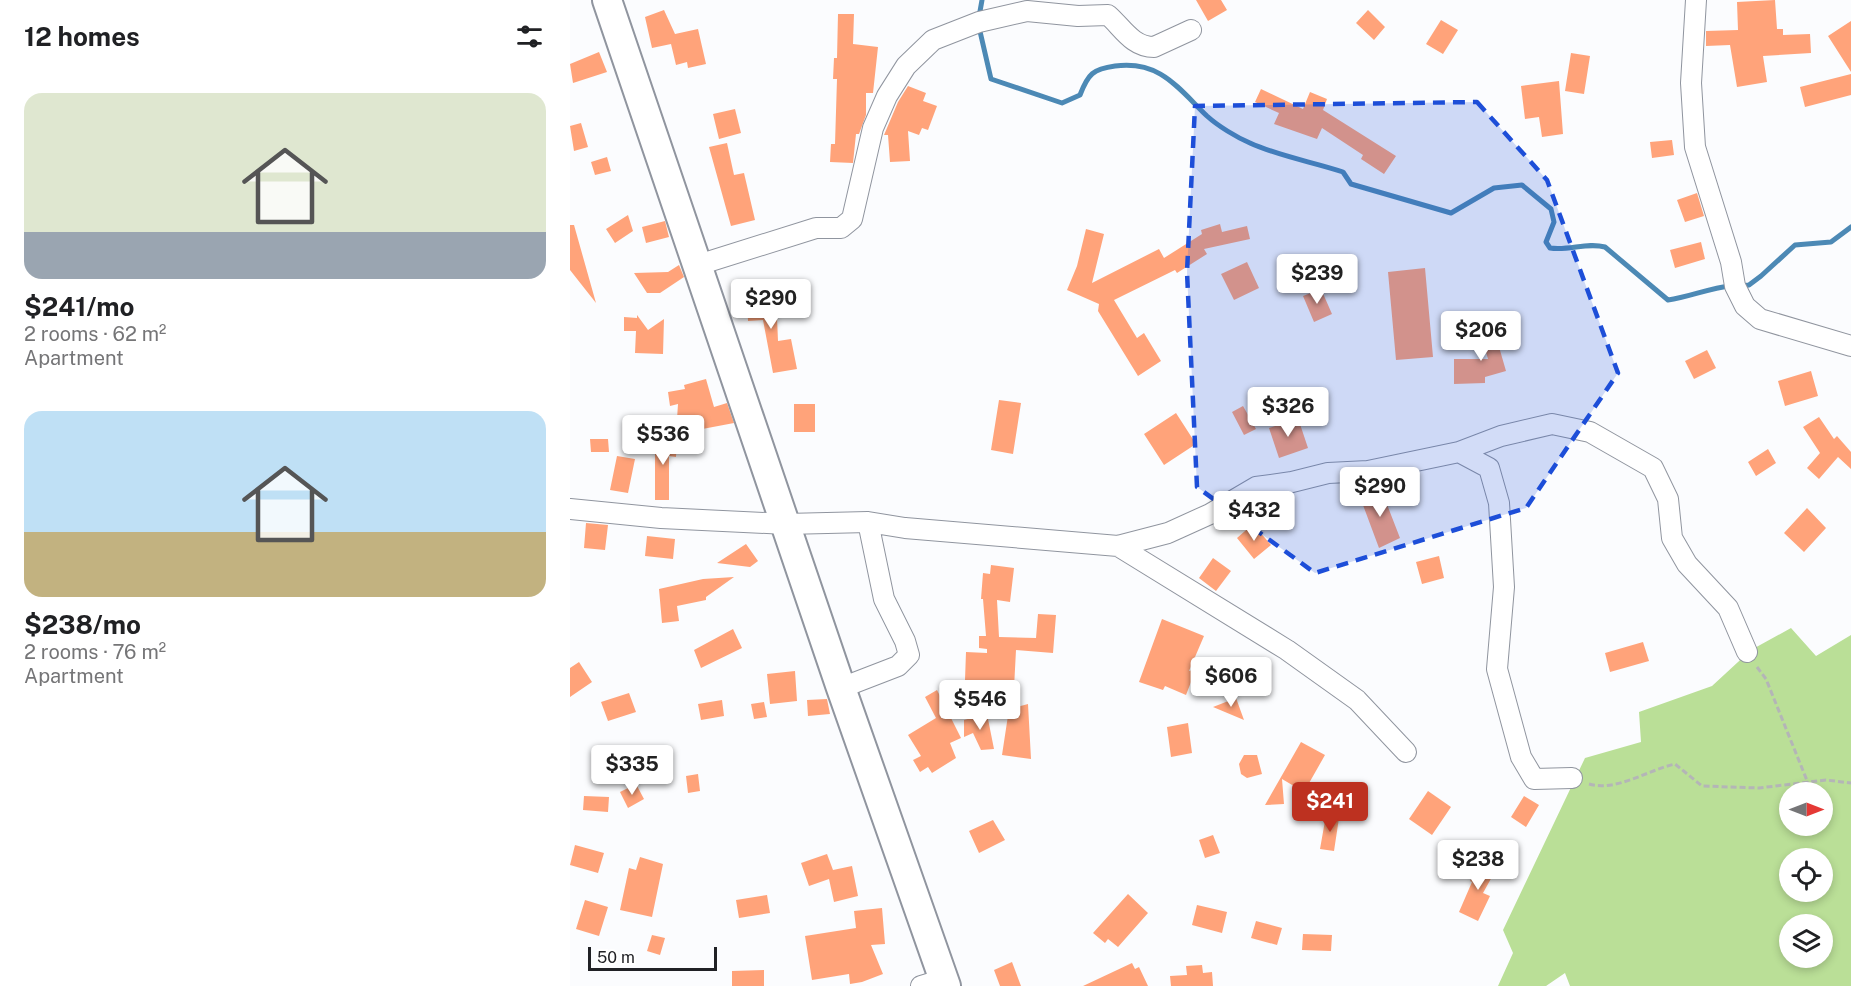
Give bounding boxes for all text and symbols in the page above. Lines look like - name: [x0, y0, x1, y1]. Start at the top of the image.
- icon: filters: [513, 20, 546, 53]
- text: 12 homes: [24, 21, 140, 52]
- icon: home: [231, 132, 339, 240]
- pin: $239: [1281, 254, 1353, 305]
- text: $239: [1291, 261, 1343, 285]
- pin: $290: [735, 279, 807, 330]
- text: $290: [745, 286, 797, 310]
- text: $241/mo: [24, 291, 135, 322]
- pin: $206: [1445, 311, 1517, 362]
- text: $206: [1455, 318, 1507, 342]
- text: 2 rooms · 62 m²: [24, 322, 166, 346]
- text: Apartment: [24, 346, 124, 370]
- pin: $326: [1252, 387, 1324, 438]
- text: $326: [1262, 394, 1314, 418]
- pin: $536: [627, 415, 699, 466]
- text: $536: [636, 422, 690, 446]
- icon: home: [231, 450, 339, 558]
- pin: $290: [1344, 467, 1416, 518]
- text: $290: [1354, 474, 1406, 498]
- pin: $432: [1218, 491, 1290, 542]
- text: $432: [1228, 498, 1280, 522]
- text: $238/mo: [24, 609, 141, 640]
- text: 2 rooms · 76 m²: [24, 640, 166, 664]
- pin: $606: [1195, 657, 1267, 708]
- text: Apartment: [24, 664, 124, 688]
- text: $606: [1205, 664, 1257, 688]
- pin: $546: [944, 680, 1016, 731]
- text: $546: [953, 687, 1007, 711]
- pin: $335: [596, 745, 668, 796]
- text: $335: [605, 752, 659, 776]
- pin: $241: [1294, 782, 1366, 833]
- north arrow: [1779, 782, 1833, 836]
- map controls: [1779, 782, 1833, 968]
- text: $241: [1306, 789, 1354, 813]
- pin: $238: [1442, 840, 1514, 891]
- text: $238: [1452, 847, 1504, 871]
- button: locate: [1779, 848, 1833, 902]
- button: layers: [1779, 914, 1833, 968]
- scale bar: [588, 944, 717, 972]
- text: 50 m: [597, 948, 635, 967]

